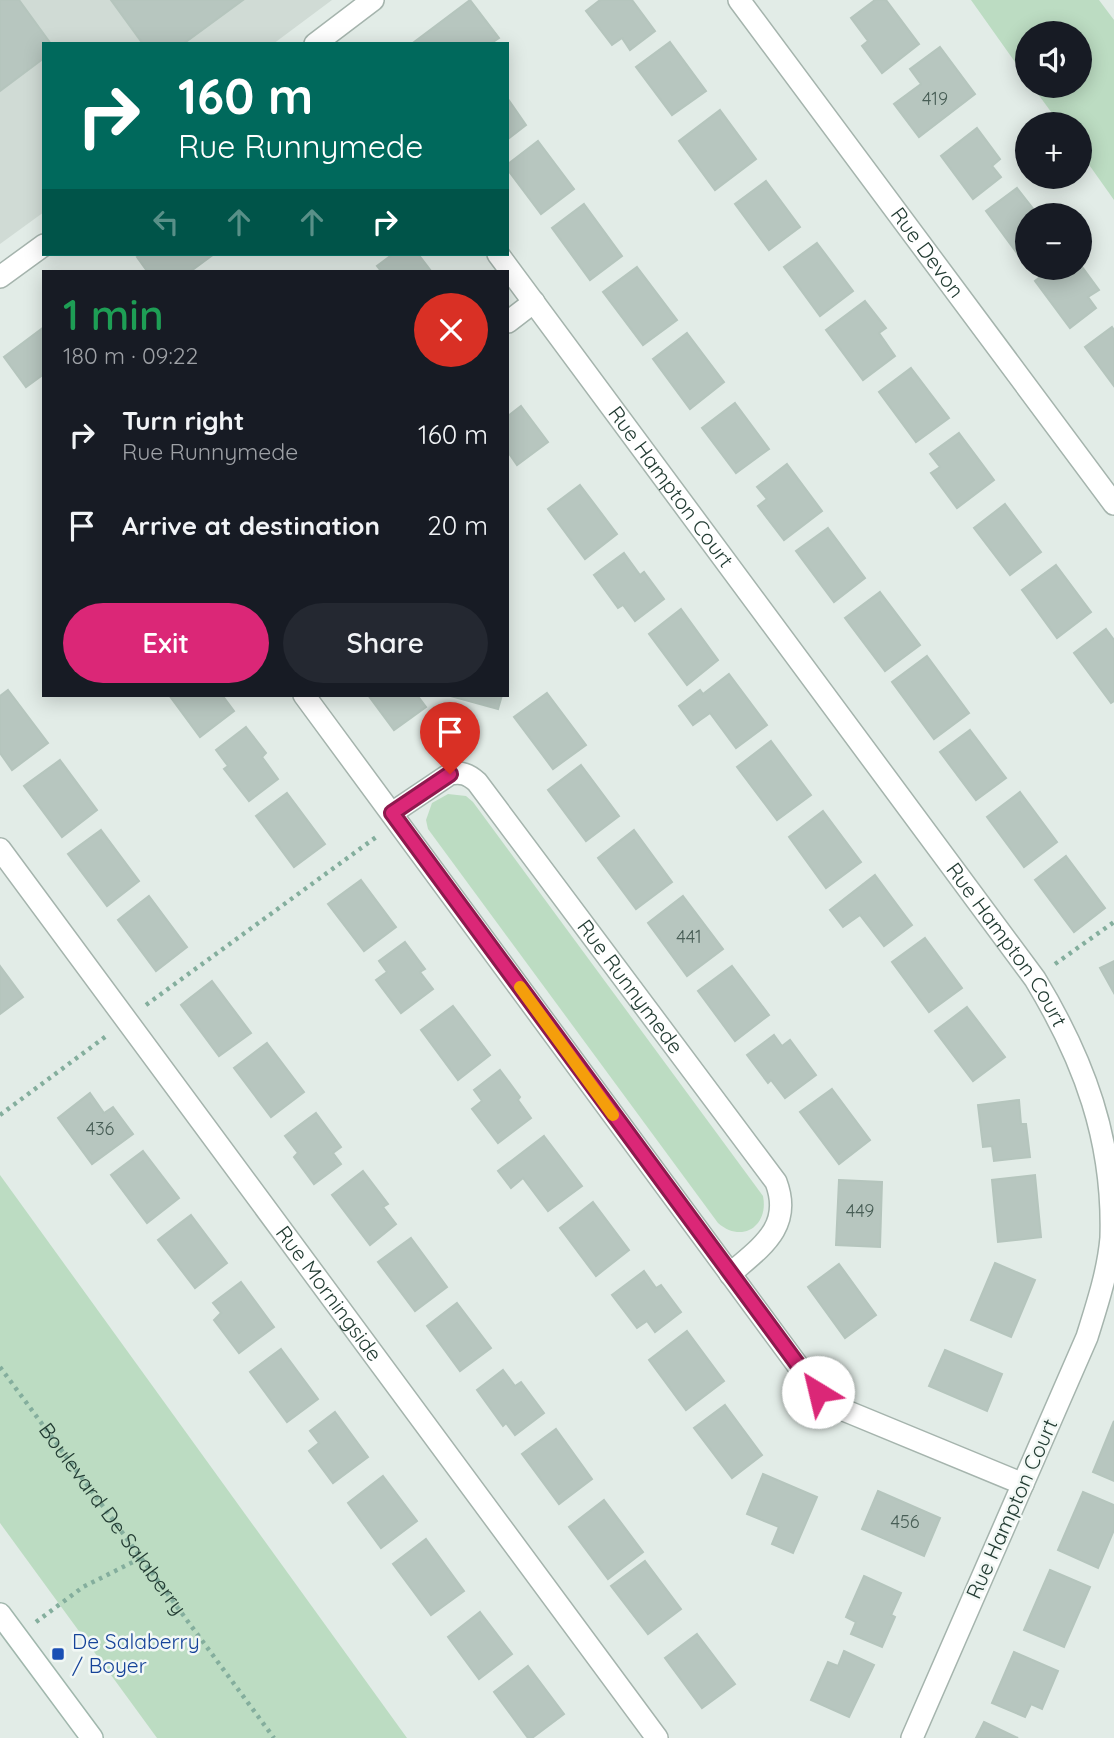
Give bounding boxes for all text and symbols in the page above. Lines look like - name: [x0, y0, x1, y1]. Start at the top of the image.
- map controls: [1015, 21, 1092, 280]
- button: sound: [1015, 21, 1092, 98]
- text: 160 m: [178, 65, 313, 126]
- icon: right: [63, 70, 154, 161]
- house number: 419: [922, 87, 948, 110]
- button: +: [1015, 112, 1092, 189]
- text: Rue Runnymede: [178, 126, 423, 166]
- street label: Rue Devon: [886, 202, 970, 303]
- icon: left: [147, 203, 185, 241]
- icon: ahead: [220, 203, 258, 241]
- icon: ahead: [293, 203, 331, 241]
- icon: right: [366, 203, 404, 241]
- button: −: [1015, 203, 1092, 280]
- text: 1 min: [63, 288, 164, 341]
- button: close: [414, 293, 488, 367]
- text: 180 m · 09:22: [63, 341, 198, 370]
- street label: Rue Hampton Court: [603, 401, 740, 572]
- text: Turn right: [122, 404, 244, 437]
- icon: right: [63, 416, 101, 454]
- text: 160 m: [418, 418, 488, 451]
- text: Rue Runnymede: [122, 437, 298, 466]
- icon: arrive: [63, 507, 101, 545]
- text: Arrive at destination: [122, 509, 380, 542]
- text: 20 m: [427, 509, 488, 542]
- button: Exit: [63, 603, 269, 683]
- button: Share: [283, 603, 488, 683]
- pin: [420, 702, 480, 774]
- icon: arrive: [431, 713, 469, 751]
- street label: Rue Hampton Court: [941, 857, 1073, 1031]
- street label: Rue Runnymede: [572, 914, 690, 1058]
- house number: 441: [676, 925, 702, 948]
- house number: 436: [86, 1117, 115, 1140]
- house number: 449: [846, 1199, 874, 1222]
- street label: Rue Morningside: [271, 1220, 388, 1366]
- position arrow: [781, 1355, 855, 1429]
- street label: Rue Hampton Court: [960, 1415, 1062, 1603]
- street label: Boulevard De Salaberry: [34, 1417, 193, 1620]
- house number: 456: [890, 1510, 920, 1533]
- place label: De Salaberry / Boyer: [72, 1628, 200, 1678]
- marker: De Salaberry / Boyer: [50, 1646, 66, 1662]

